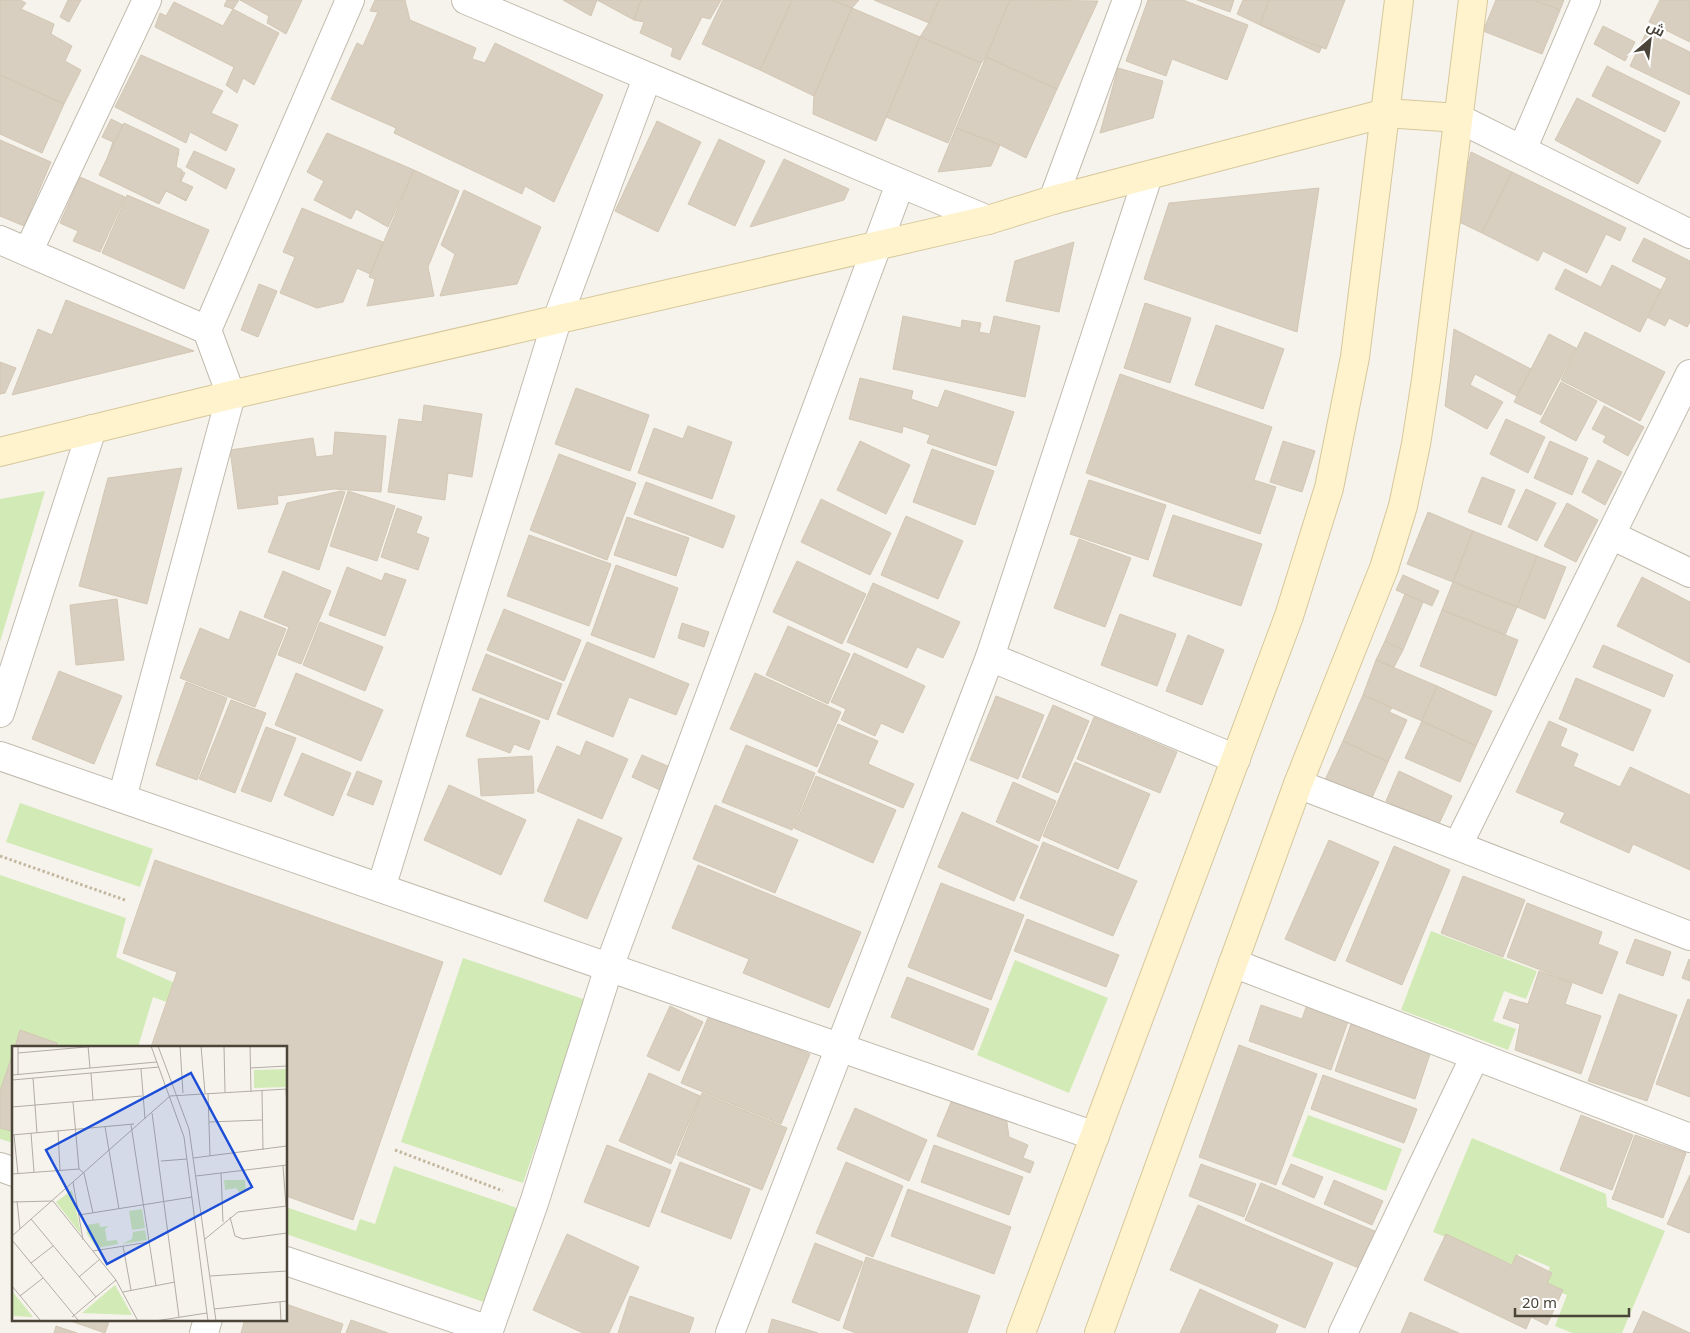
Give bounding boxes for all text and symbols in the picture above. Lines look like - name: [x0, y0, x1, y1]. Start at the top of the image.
- north arrow: [1625, 15, 1675, 65]
- text: ش: [1644, 15, 1669, 41]
- inset map: [12, 1046, 288, 1320]
- scale bar: [1515, 1286, 1629, 1318]
- text: 20 m: [1522, 1292, 1557, 1312]

